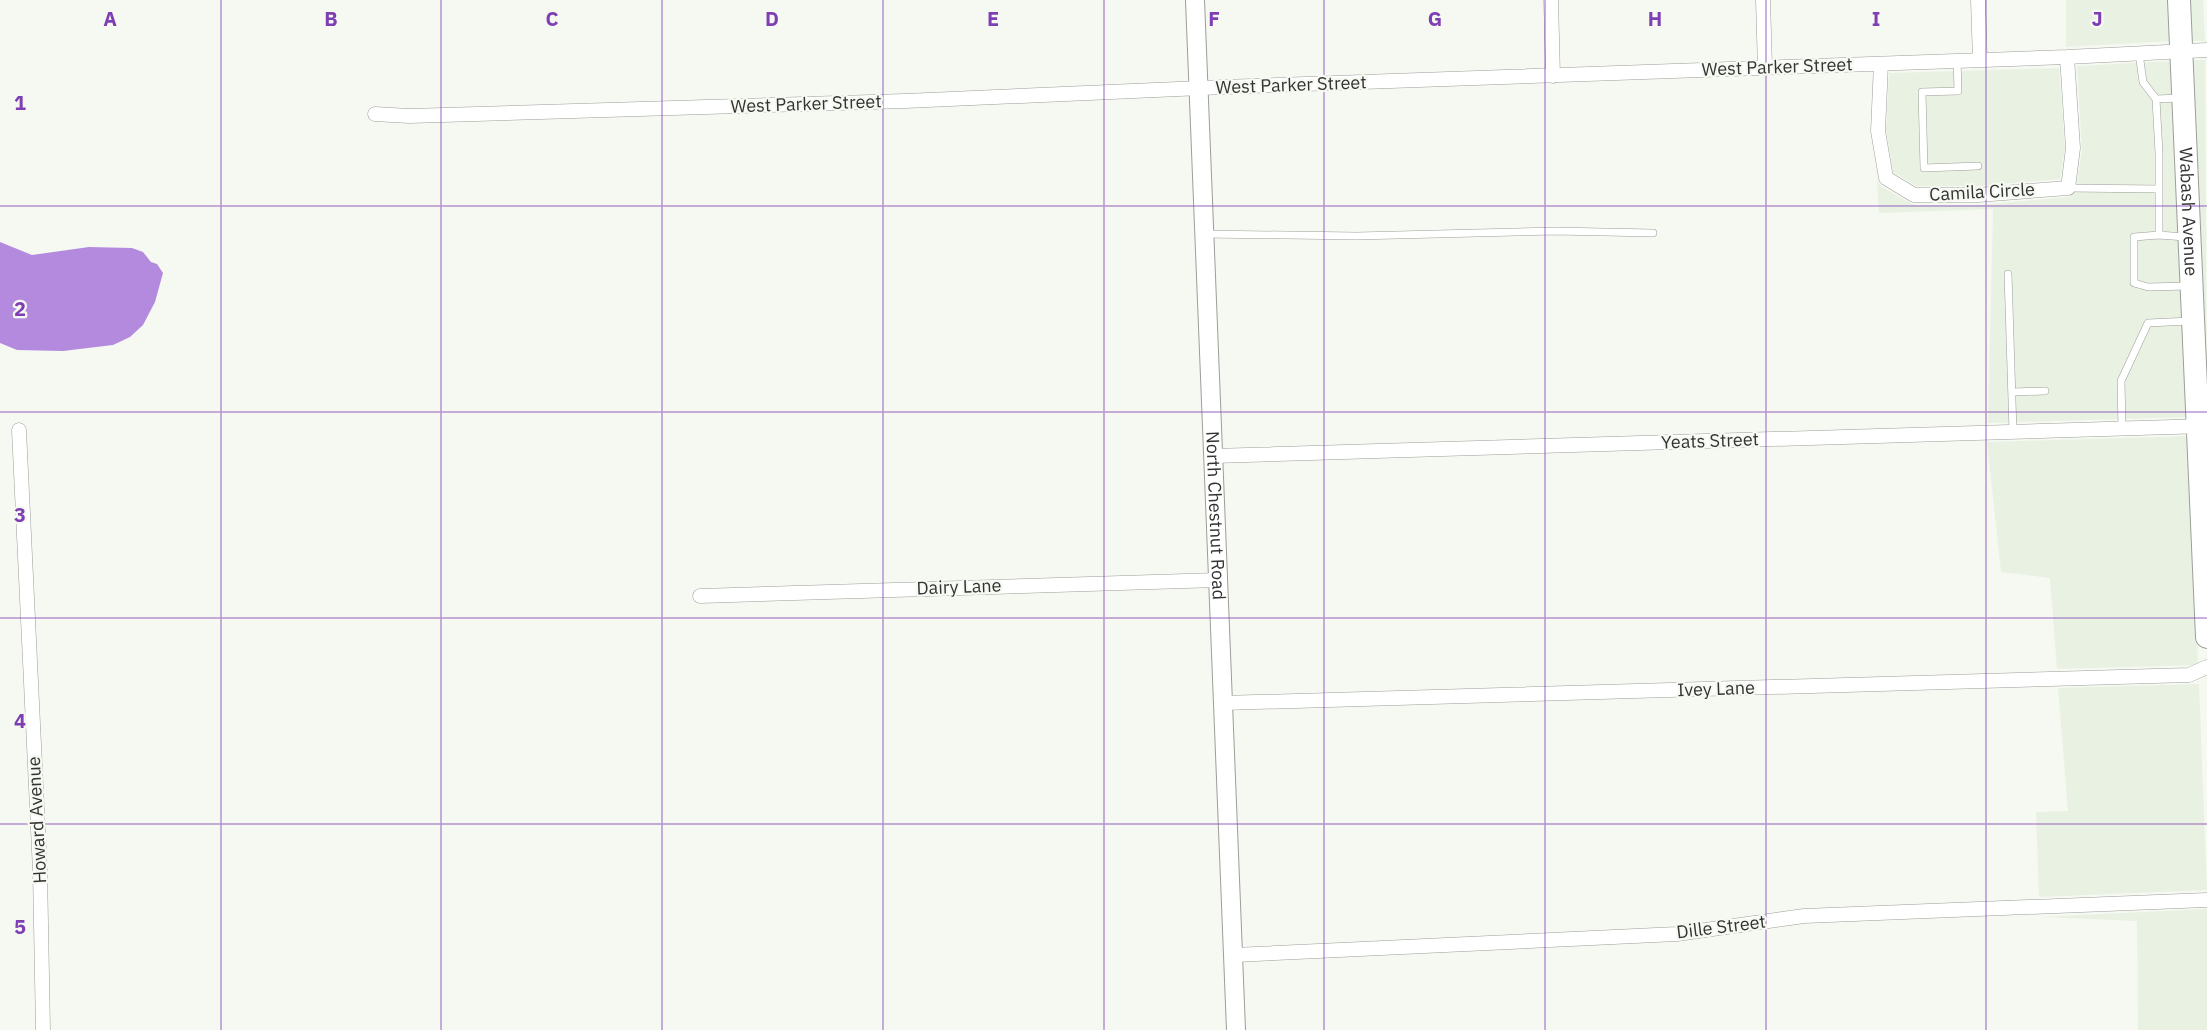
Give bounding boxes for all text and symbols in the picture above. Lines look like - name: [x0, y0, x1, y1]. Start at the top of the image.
- text: A: [103, 5, 117, 32]
- text: B: [324, 5, 338, 32]
- text: C: [545, 5, 559, 32]
- text: D: [765, 5, 779, 32]
- text: E: [987, 5, 999, 32]
- text: F: [1208, 5, 1220, 32]
- text: G: [1428, 5, 1442, 32]
- text: H: [1648, 5, 1662, 32]
- text: I: [1872, 5, 1880, 32]
- text: J: [2091, 5, 2103, 32]
- street label: West Parker Street: [1701, 52, 1853, 81]
- street label: West Parker Street: [1215, 70, 1367, 99]
- text: 1: [14, 89, 26, 116]
- street label: West Parker Street: [730, 89, 882, 118]
- street label: Wabash Avenue: [2174, 147, 2203, 277]
- street label: Camila Circle: [1929, 177, 2036, 206]
- text: 2: [14, 295, 26, 322]
- street label: Yeats Street: [1661, 427, 1759, 454]
- street label: North Chestnut Road: [1201, 431, 1231, 601]
- text: 3: [14, 501, 26, 528]
- street label: Dairy Lane: [916, 574, 1002, 599]
- street label: Ivey Lane: [1677, 676, 1755, 701]
- text: 4: [14, 707, 26, 734]
- street label: Howard Avenue: [22, 756, 51, 884]
- street label: Dille Street: [1675, 910, 1767, 943]
- text: 5: [14, 913, 26, 940]

